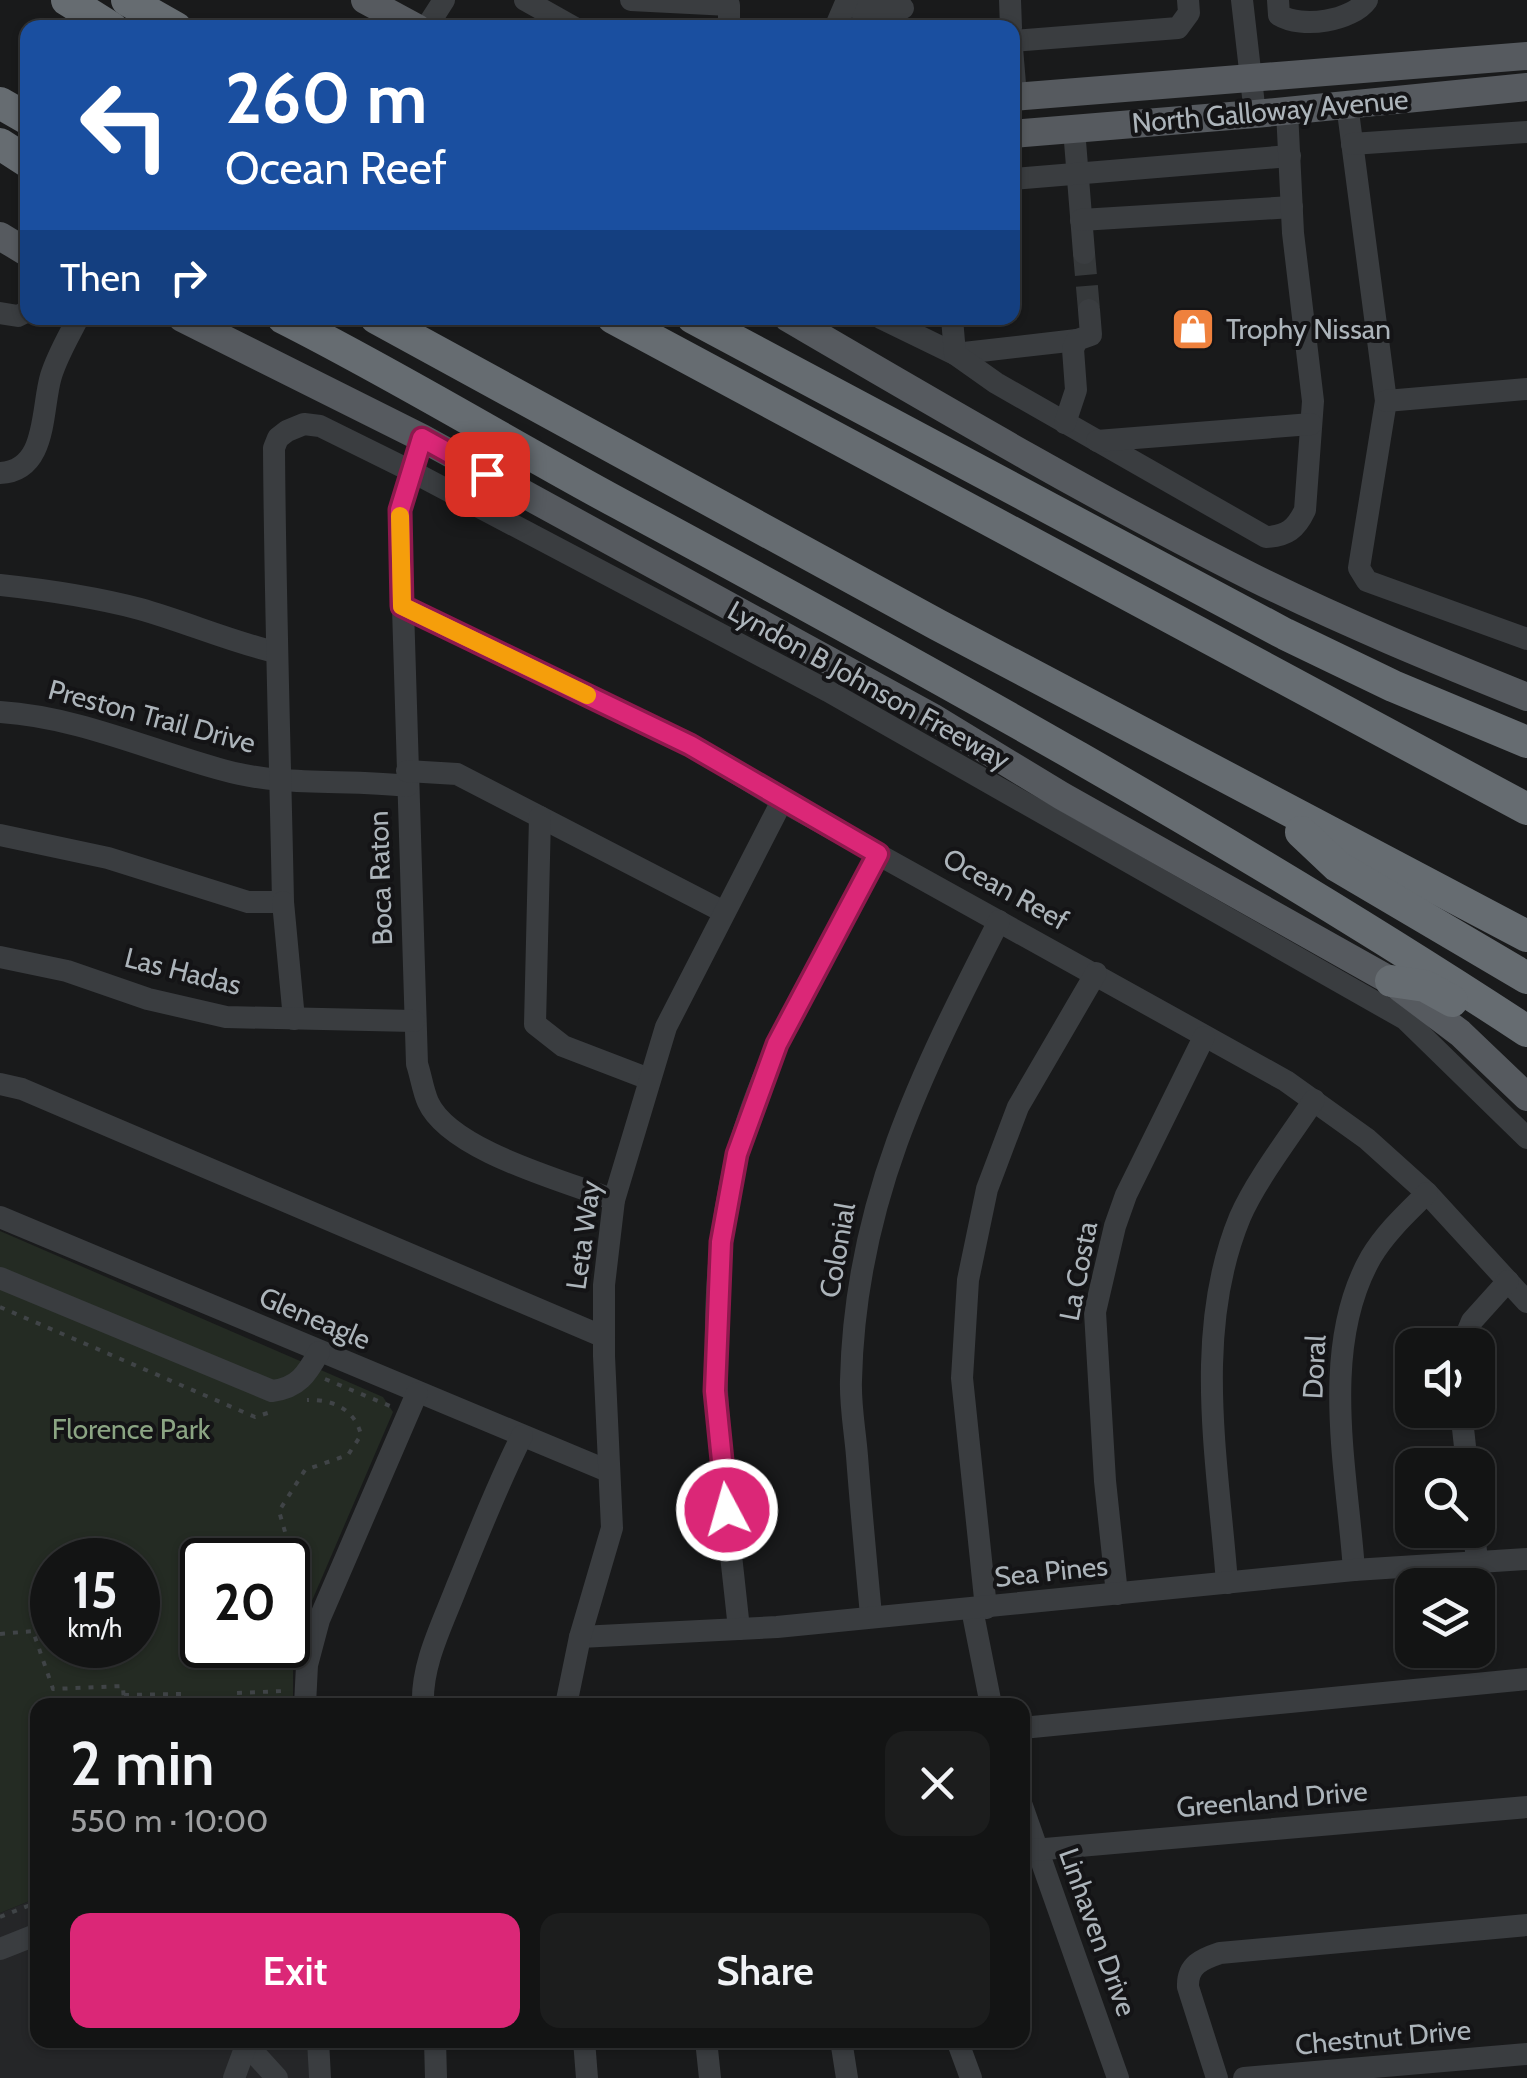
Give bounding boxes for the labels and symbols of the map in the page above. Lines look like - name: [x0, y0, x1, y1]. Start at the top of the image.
- street label: North Galloway Avenue: [1130, 82, 1410, 140]
- shop icon: Trophy Nissan: [1170, 306, 1216, 352]
- place label: Trophy Nissan: [1226, 312, 1391, 346]
- pin: [445, 432, 530, 517]
- street label: Lyndon B Johnson Freeway: [722, 593, 1016, 777]
- street label: Preston Trail Drive: [45, 672, 259, 760]
- street label: Boca Raton: [361, 810, 399, 946]
- street label: Ocean Reef: [937, 841, 1075, 937]
- street label: Las Hadas: [121, 940, 245, 1002]
- street label: Leta Way: [559, 1178, 607, 1292]
- street label: Colonial: [812, 1200, 862, 1300]
- street label: La Costa: [1052, 1218, 1104, 1324]
- street label: Gleneagle: [254, 1279, 376, 1357]
- street label: Doral: [1295, 1334, 1333, 1400]
- park label: Florence Park: [52, 1412, 211, 1446]
- position arrow: [675, 1458, 779, 1562]
- speed limit sign: 20: [180, 1538, 310, 1668]
- street label: Sea Pines: [993, 1548, 1109, 1594]
- street label: Greenland Drive: [1175, 1774, 1369, 1824]
- street label: Linhaven Drive: [1052, 1843, 1144, 2021]
- street label: Chestnut Drive: [1294, 2012, 1472, 2062]

